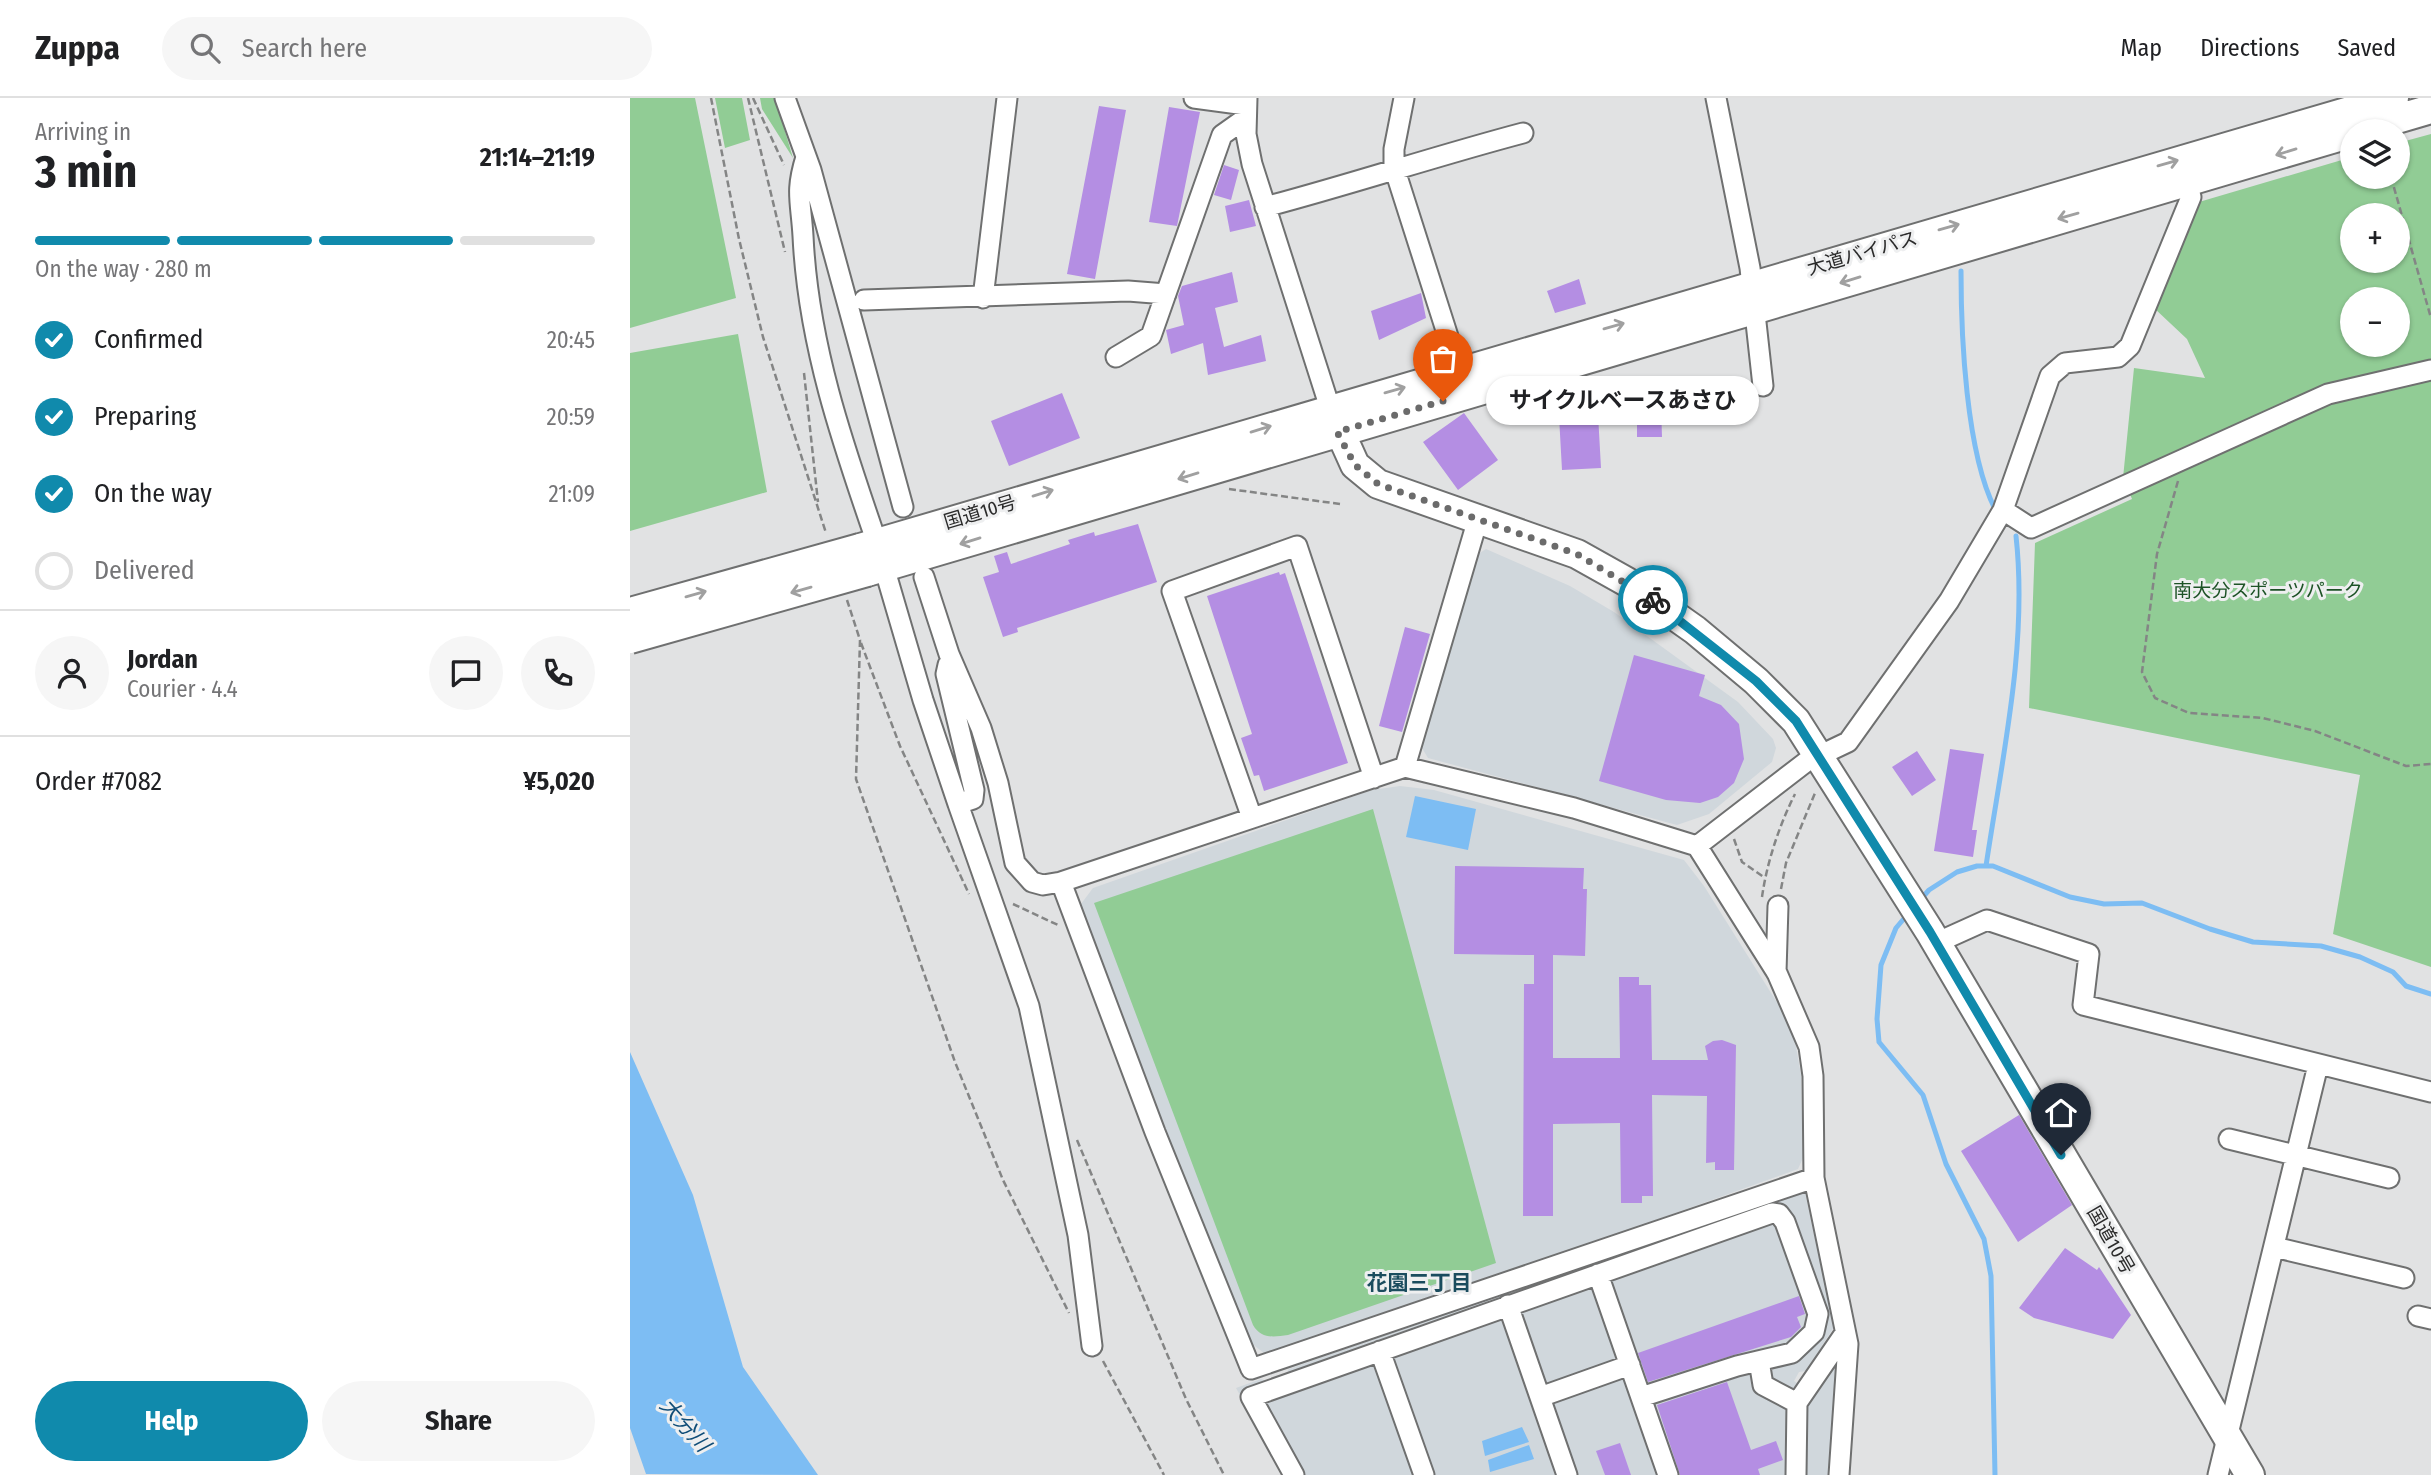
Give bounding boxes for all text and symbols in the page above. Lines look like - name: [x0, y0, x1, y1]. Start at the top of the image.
- search box: [162, 17, 652, 80]
- text: Zuppa: [35, 28, 120, 68]
- icon: search: [186, 29, 224, 67]
- text: Search here: [242, 33, 367, 64]
- text: Map: [2121, 34, 2162, 62]
- text: Directions: [2200, 34, 2299, 62]
- text: Saved: [2337, 34, 2396, 62]
- text: Arriving in: [35, 118, 131, 146]
- map controls: [2340, 119, 2410, 357]
- button: layers: [2340, 119, 2410, 189]
- text: 21:14–21:19: [480, 142, 595, 173]
- text: 3 min: [35, 144, 137, 199]
- one-way arrow: [2276, 146, 2298, 159]
- one-way arrow: [2156, 156, 2178, 169]
- button: +: [2340, 203, 2410, 273]
- one-way arrow: [2057, 210, 2079, 223]
- one-way arrow: [1938, 220, 1960, 233]
- street label: 大道バイパス: [1804, 226, 1920, 280]
- text: On the way · 280 m: [35, 255, 212, 283]
- one-way arrow: [1839, 274, 1861, 287]
- button: −: [2340, 287, 2410, 357]
- one-way arrow: [1602, 319, 1624, 332]
- icon: check: [35, 321, 73, 359]
- text: Confirmed: [94, 324, 204, 355]
- text: 20:45: [547, 326, 595, 354]
- pin: [1413, 329, 1473, 401]
- icon: bag: [1424, 340, 1462, 378]
- callout: サイクルベースあさひ: [1485, 376, 1758, 426]
- one-way arrow: [1384, 382, 1406, 395]
- text: サイクルベースあさひ: [1509, 386, 1736, 414]
- icon: check: [35, 398, 73, 436]
- text: Preparing: [94, 401, 196, 432]
- text: 20:59: [547, 403, 595, 431]
- one-way arrow: [1250, 421, 1272, 434]
- one-way arrow: [1177, 470, 1199, 483]
- icon: check: [35, 475, 73, 513]
- text: On the way: [94, 478, 212, 509]
- text: 21:09: [549, 480, 595, 508]
- one-way arrow: [1032, 486, 1054, 499]
- street label: 国道10号: [941, 490, 1019, 534]
- one-way arrow: [959, 535, 981, 548]
- text: Delivered: [94, 555, 195, 586]
- courier: [1618, 565, 1688, 635]
- park label: 南大分スポーツパーク: [2173, 579, 2363, 602]
- icon: bike: [1634, 581, 1672, 619]
- one-way arrow: [791, 585, 813, 598]
- one-way arrow: [684, 587, 707, 600]
- button: person: [35, 636, 109, 710]
- button: chat: [429, 636, 503, 710]
- button: phone: [521, 636, 595, 710]
- text: Jordan: [127, 644, 198, 675]
- text: Courier · 4.4: [127, 675, 238, 703]
- text: Order #7082: [35, 766, 162, 797]
- text: ¥5,020: [523, 766, 595, 797]
- pin: [2031, 1083, 2091, 1155]
- icon: home: [2042, 1094, 2080, 1132]
- street label: 国道10号: [2082, 1202, 2140, 1278]
- district label: 花園三丁目: [1367, 1270, 1472, 1296]
- button: Help: [35, 1381, 308, 1461]
- button: Share: [322, 1381, 595, 1461]
- water label: 大分川: [654, 1393, 717, 1459]

